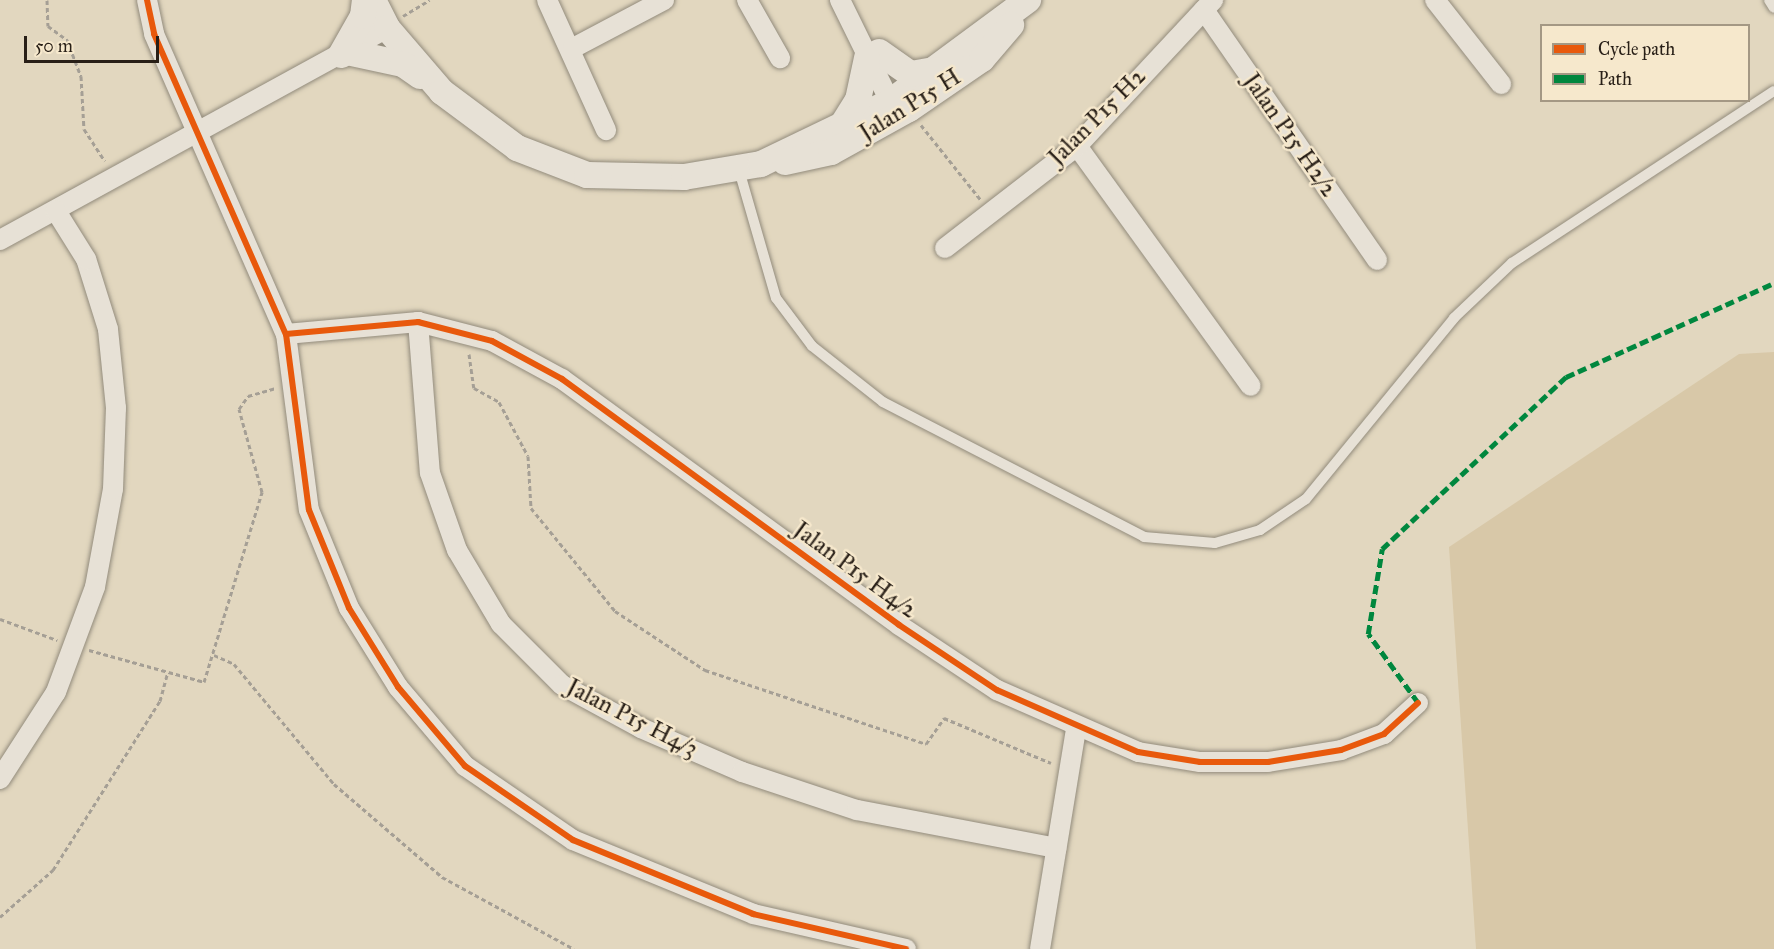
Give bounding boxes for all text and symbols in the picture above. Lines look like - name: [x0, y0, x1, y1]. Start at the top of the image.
- scale bar: [27, 24, 162, 62]
- legend: [1540, 24, 1750, 102]
- text: 50 m: [35, 35, 73, 57]
- text: Cycle path: [1598, 38, 1675, 60]
- street label: Jalan P15 H2: [1042, 62, 1152, 172]
- street label: Jalan P15 H: [854, 63, 966, 147]
- street label: Jalan P15 H2/2: [1237, 68, 1343, 202]
- text: Path: [1598, 68, 1632, 90]
- street label: Jalan P15 H4/2: [788, 515, 922, 625]
- street label: Jalan P15 H4/3: [561, 673, 703, 763]

